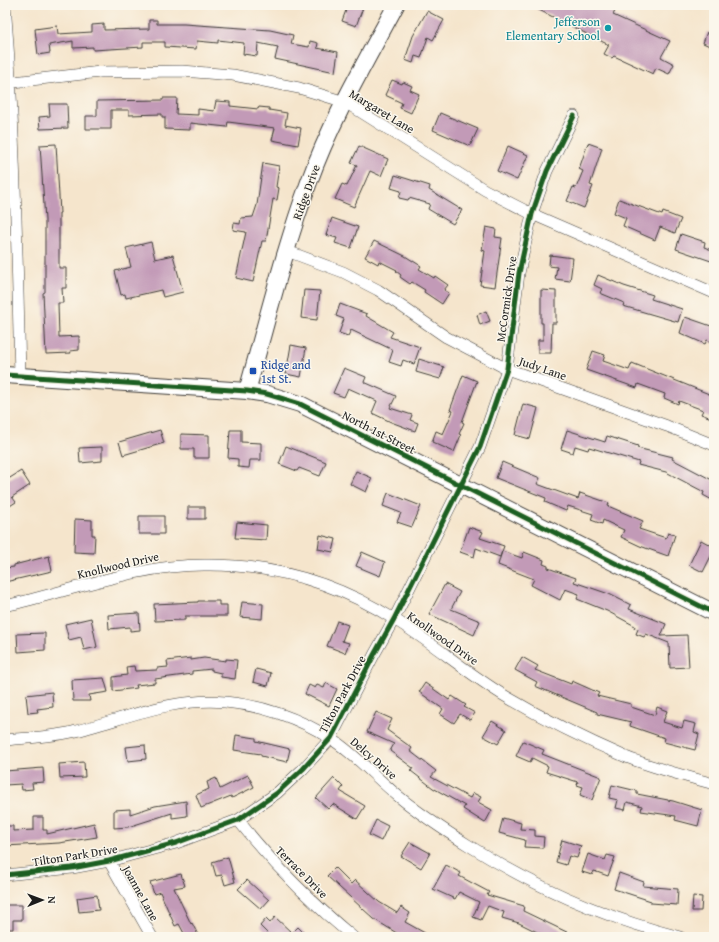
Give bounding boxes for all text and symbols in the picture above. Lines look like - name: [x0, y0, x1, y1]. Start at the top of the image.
- place label: Jefferson Elementary School: [506, 13, 601, 44]
- marker: Jefferson Elementary School: [603, 23, 613, 33]
- street label: Margaret Lane: [346, 85, 418, 137]
- street label: Ridge Drive: [288, 162, 324, 222]
- street label: McCormick Drive: [492, 255, 521, 343]
- street label: Judy Lane: [515, 351, 569, 384]
- place label: Ridge and 1st St.: [261, 356, 311, 387]
- marker: Ridge and 1st St.: [248, 366, 258, 376]
- street label: North 1st Street: [339, 406, 419, 458]
- street label: Knollwood Drive: [76, 547, 161, 583]
- street label: Knollwood Drive: [404, 607, 482, 669]
- street label: Tilton Park Drive: [314, 652, 370, 736]
- street label: Delcy Drive: [347, 733, 401, 783]
- street label: Tilton Park Drive: [31, 840, 119, 870]
- street label: Terrace Drive: [272, 842, 332, 902]
- street label: Joanne Lane: [118, 860, 163, 924]
- north arrow: [22, 880, 62, 920]
- text: N: [44, 896, 60, 904]

